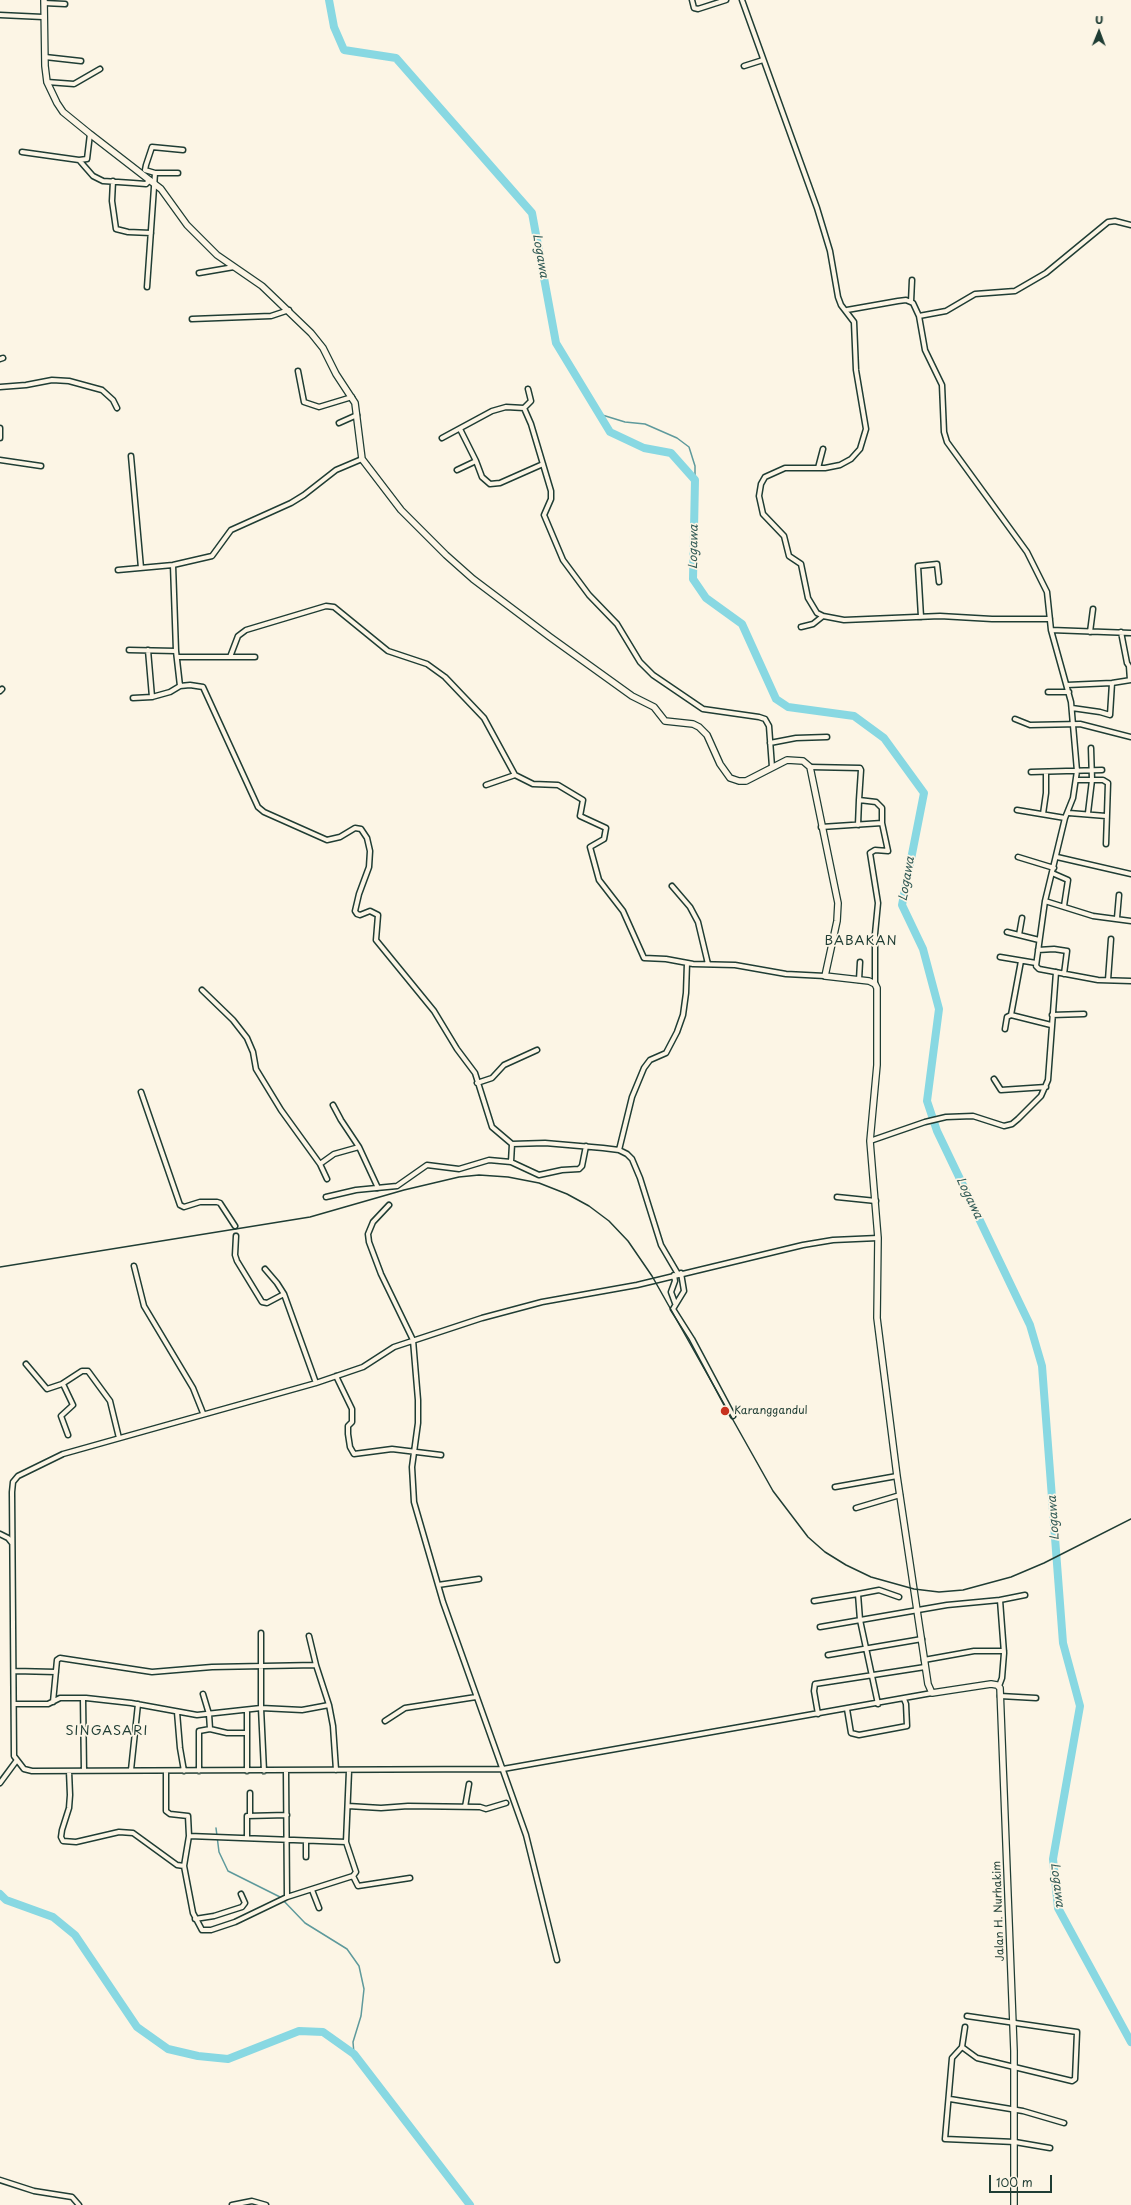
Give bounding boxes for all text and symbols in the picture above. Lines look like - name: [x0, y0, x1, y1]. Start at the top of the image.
- text: U: [1095, 11, 1104, 28]
- north arrow: [1079, 12, 1119, 52]
- water label: Logawa: [529, 233, 551, 279]
- water label: Logawa: [686, 525, 702, 569]
- water label: Logawa: [896, 856, 918, 902]
- district label: BABAKAN: [824, 933, 898, 949]
- water label: Logawa: [953, 1175, 985, 1221]
- place label: Karanggandul: [734, 1404, 807, 1418]
- marker: Karanggandul: [719, 1405, 731, 1417]
- water label: Logawa: [1045, 1495, 1063, 1541]
- district label: SINGASARI: [65, 1723, 149, 1739]
- street label: Jalan H. Nurhakim: [991, 1860, 1007, 1962]
- water label: Logawa: [1047, 1862, 1067, 1908]
- scale bar: [991, 2167, 1054, 2193]
- text: 100 m: [996, 2173, 1033, 2191]

